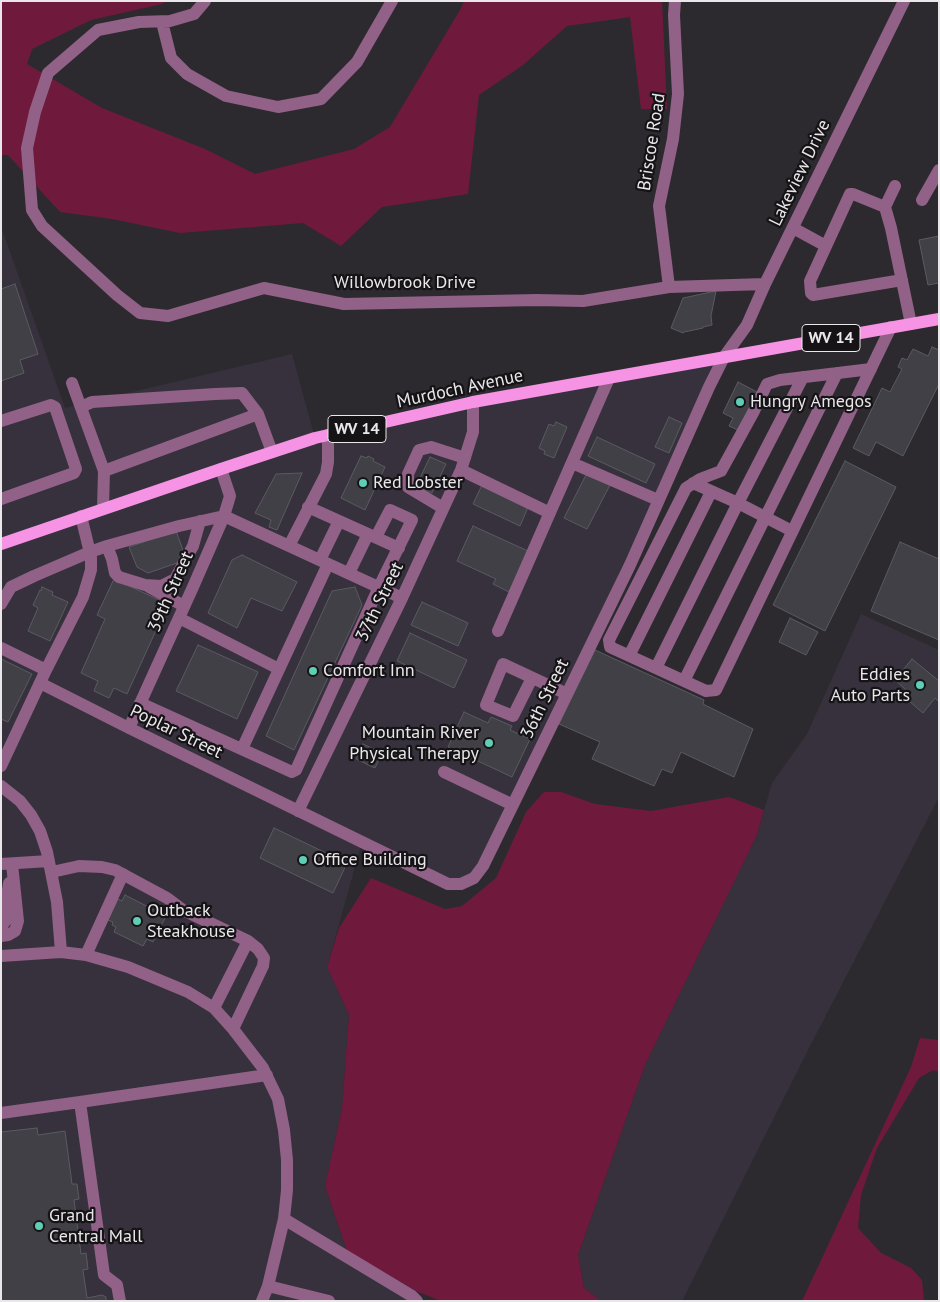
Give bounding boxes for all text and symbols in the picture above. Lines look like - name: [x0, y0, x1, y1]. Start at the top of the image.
- street label: Briscoe Road: [634, 92, 670, 192]
- street label: Lakeview Drive: [765, 116, 835, 230]
- street label: Willowbrook Drive: [334, 272, 476, 294]
- road number: WV 14: [802, 324, 860, 352]
- street label: Murdoch Avenue: [395, 365, 525, 413]
- place label: Hungry Amegos: [750, 391, 872, 413]
- marker: Hungry Amegos: [734, 396, 746, 408]
- road number: WV 14: [328, 416, 386, 442]
- place label: Red Lobster: [373, 472, 463, 494]
- marker: Red Lobster: [357, 477, 369, 489]
- street label: 39th Street: [144, 548, 198, 636]
- street label: 37th Street: [351, 559, 409, 645]
- street label: 36th Street: [516, 655, 574, 743]
- place label: Comfort Inn: [323, 660, 415, 682]
- place label: Eddies Auto Parts: [831, 664, 910, 706]
- marker: Comfort Inn: [307, 665, 319, 677]
- marker: Eddies Auto Parts: [914, 679, 926, 691]
- street label: Poplar Street: [126, 700, 226, 764]
- place label: Mountain River Physical Therapy: [349, 722, 479, 764]
- marker: Mountain River Physical Therapy: [483, 737, 495, 749]
- place label: Office Building: [313, 849, 427, 871]
- marker: Office Building: [297, 854, 309, 866]
- place label: Outback Steakhouse: [147, 900, 235, 942]
- marker: Outback Steakhouse: [131, 915, 143, 927]
- place label: Grand Central Mall: [49, 1205, 143, 1248]
- marker: Grand Central Mall: [33, 1220, 45, 1232]

